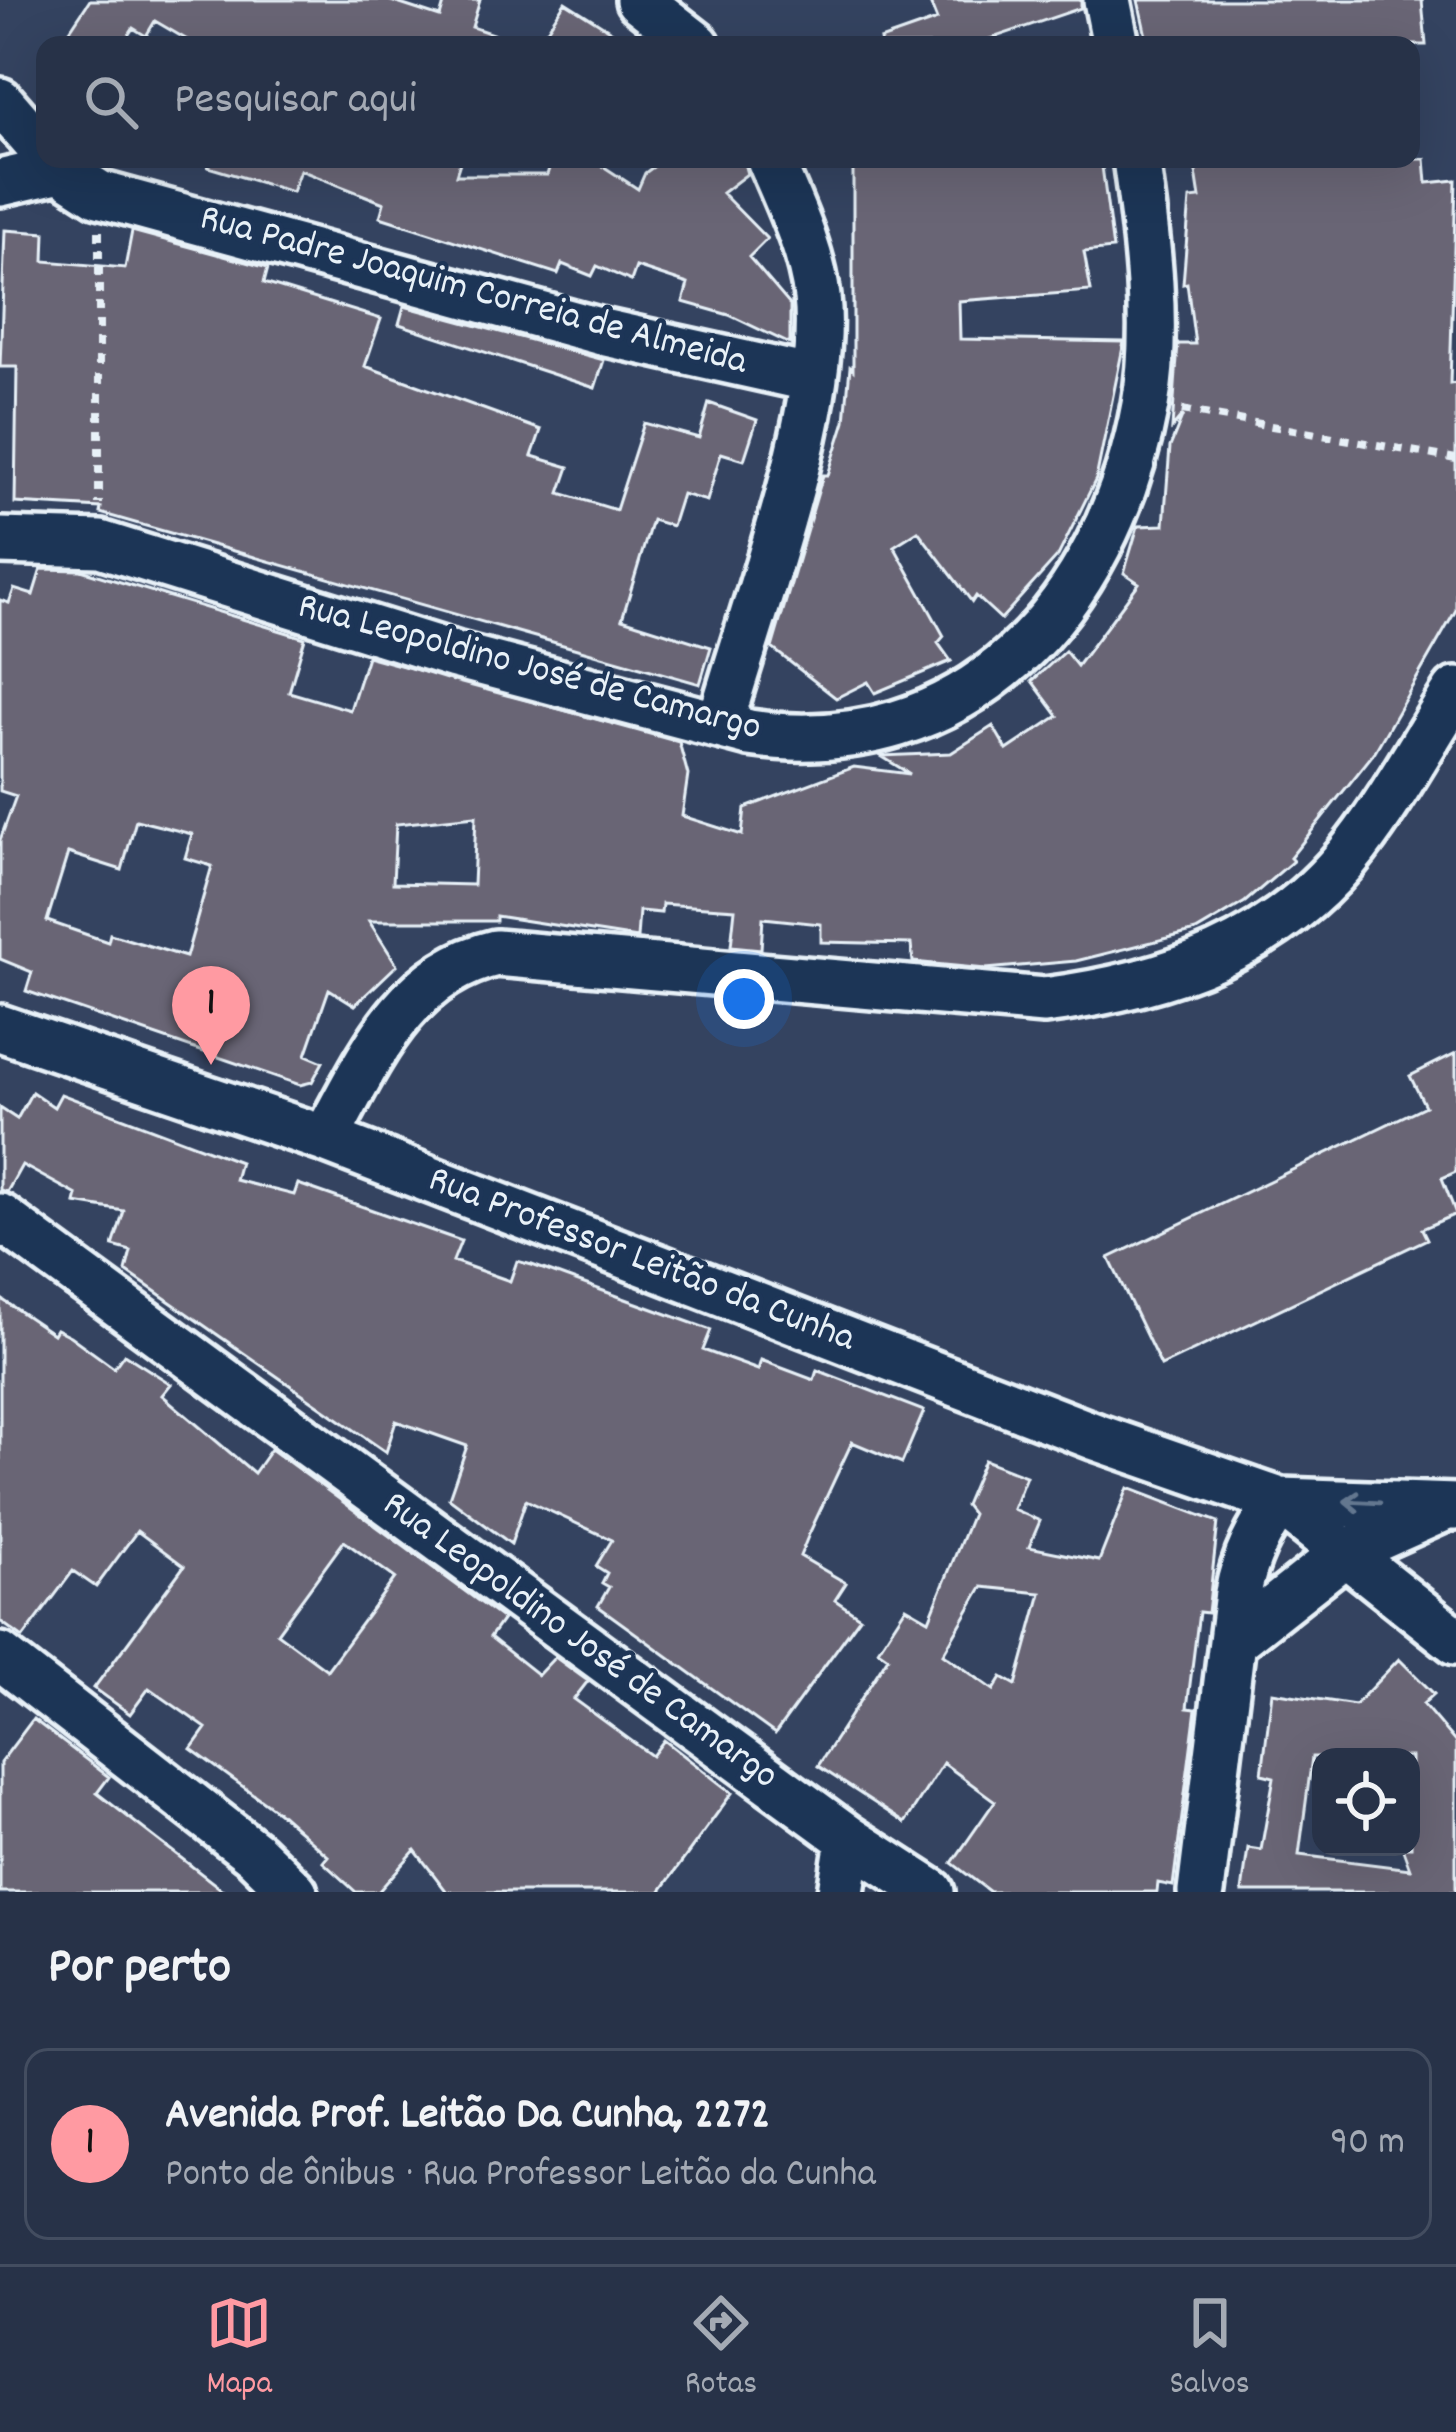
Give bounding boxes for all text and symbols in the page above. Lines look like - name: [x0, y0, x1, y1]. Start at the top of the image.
- search box: [36, 36, 1420, 168]
- icon: search: [78, 69, 144, 135]
- text: Pesquisar aqui: [174, 70, 417, 134]
- street label: Rua Padre Joaquim Correia de Almeida: [193, 192, 753, 392]
- street label: Rua Leopoldino José de Camargo: [291, 581, 767, 757]
- pin: 1: [172, 966, 250, 1065]
- your location: [714, 969, 774, 1029]
- street label: Rua Professor Leitão da Cunha: [420, 1154, 863, 1368]
- street label: Rua Leopoldino José de Camargo: [370, 1479, 788, 1805]
- one-way arrow: [1343, 1490, 1382, 1513]
- map controls: [1312, 1748, 1420, 1856]
- button: locate: [1312, 1748, 1420, 1856]
- text: Por perto: [48, 1934, 231, 2006]
- text: Avenida Prof. Leitão Da Cunha, 2272: [165, 2085, 770, 2149]
- text: 1: [86, 2117, 94, 2172]
- text: 90 m: [1330, 2117, 1405, 2172]
- text: Ponto de ônibus · Rua Professor Leitão da Cunha: [165, 2149, 876, 2204]
- tab: Mapa: [206, 2290, 272, 2409]
- tab: Rotas: [685, 2290, 757, 2409]
- tab: Salvos: [1170, 2290, 1250, 2409]

